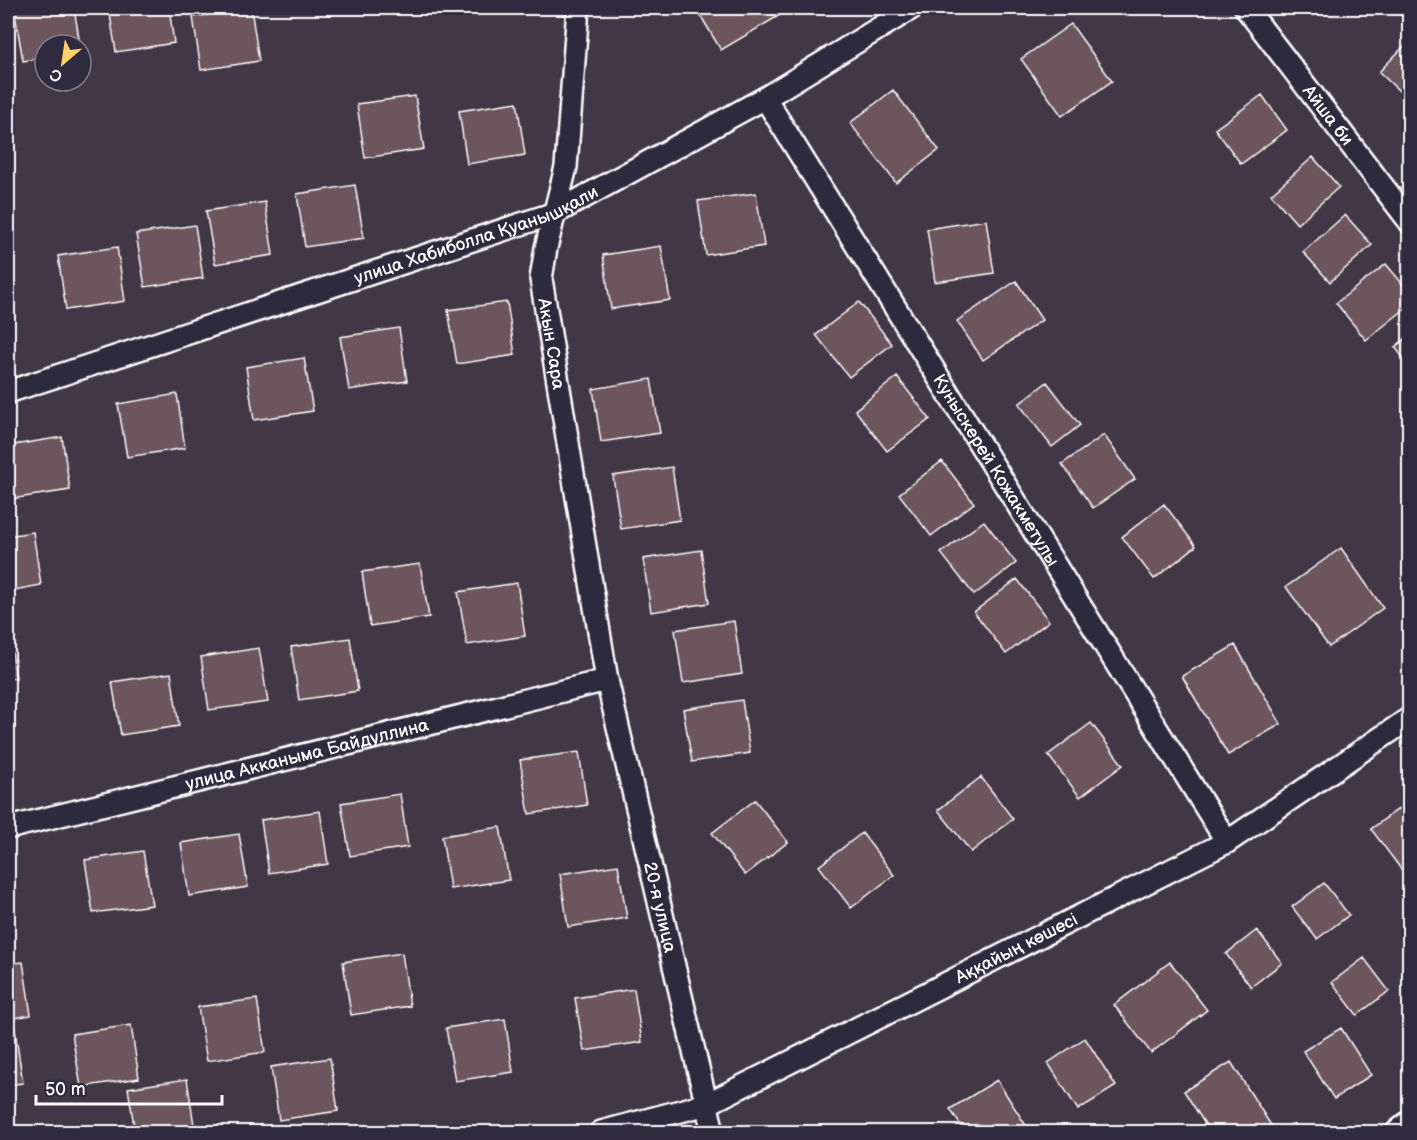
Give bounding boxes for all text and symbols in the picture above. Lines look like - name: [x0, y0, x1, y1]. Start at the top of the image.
- north arrow: [33, 33, 93, 93]
- text: С: [47, 64, 66, 86]
- street label: Айша би: [1298, 80, 1358, 150]
- street label: улица Хабиболла Қуанышқали: [351, 181, 602, 289]
- street label: Акын Сара: [534, 296, 570, 391]
- street label: Куныскерей Кожакметулы: [929, 370, 1063, 570]
- street label: улица Акканыма Байдуллина: [183, 714, 431, 794]
- street label: 20-я улица: [639, 860, 681, 955]
- street label: Аққайың көшесі: [951, 909, 1081, 988]
- scale bar: [36, 1068, 222, 1106]
- text: 50 m: [45, 1079, 86, 1100]

